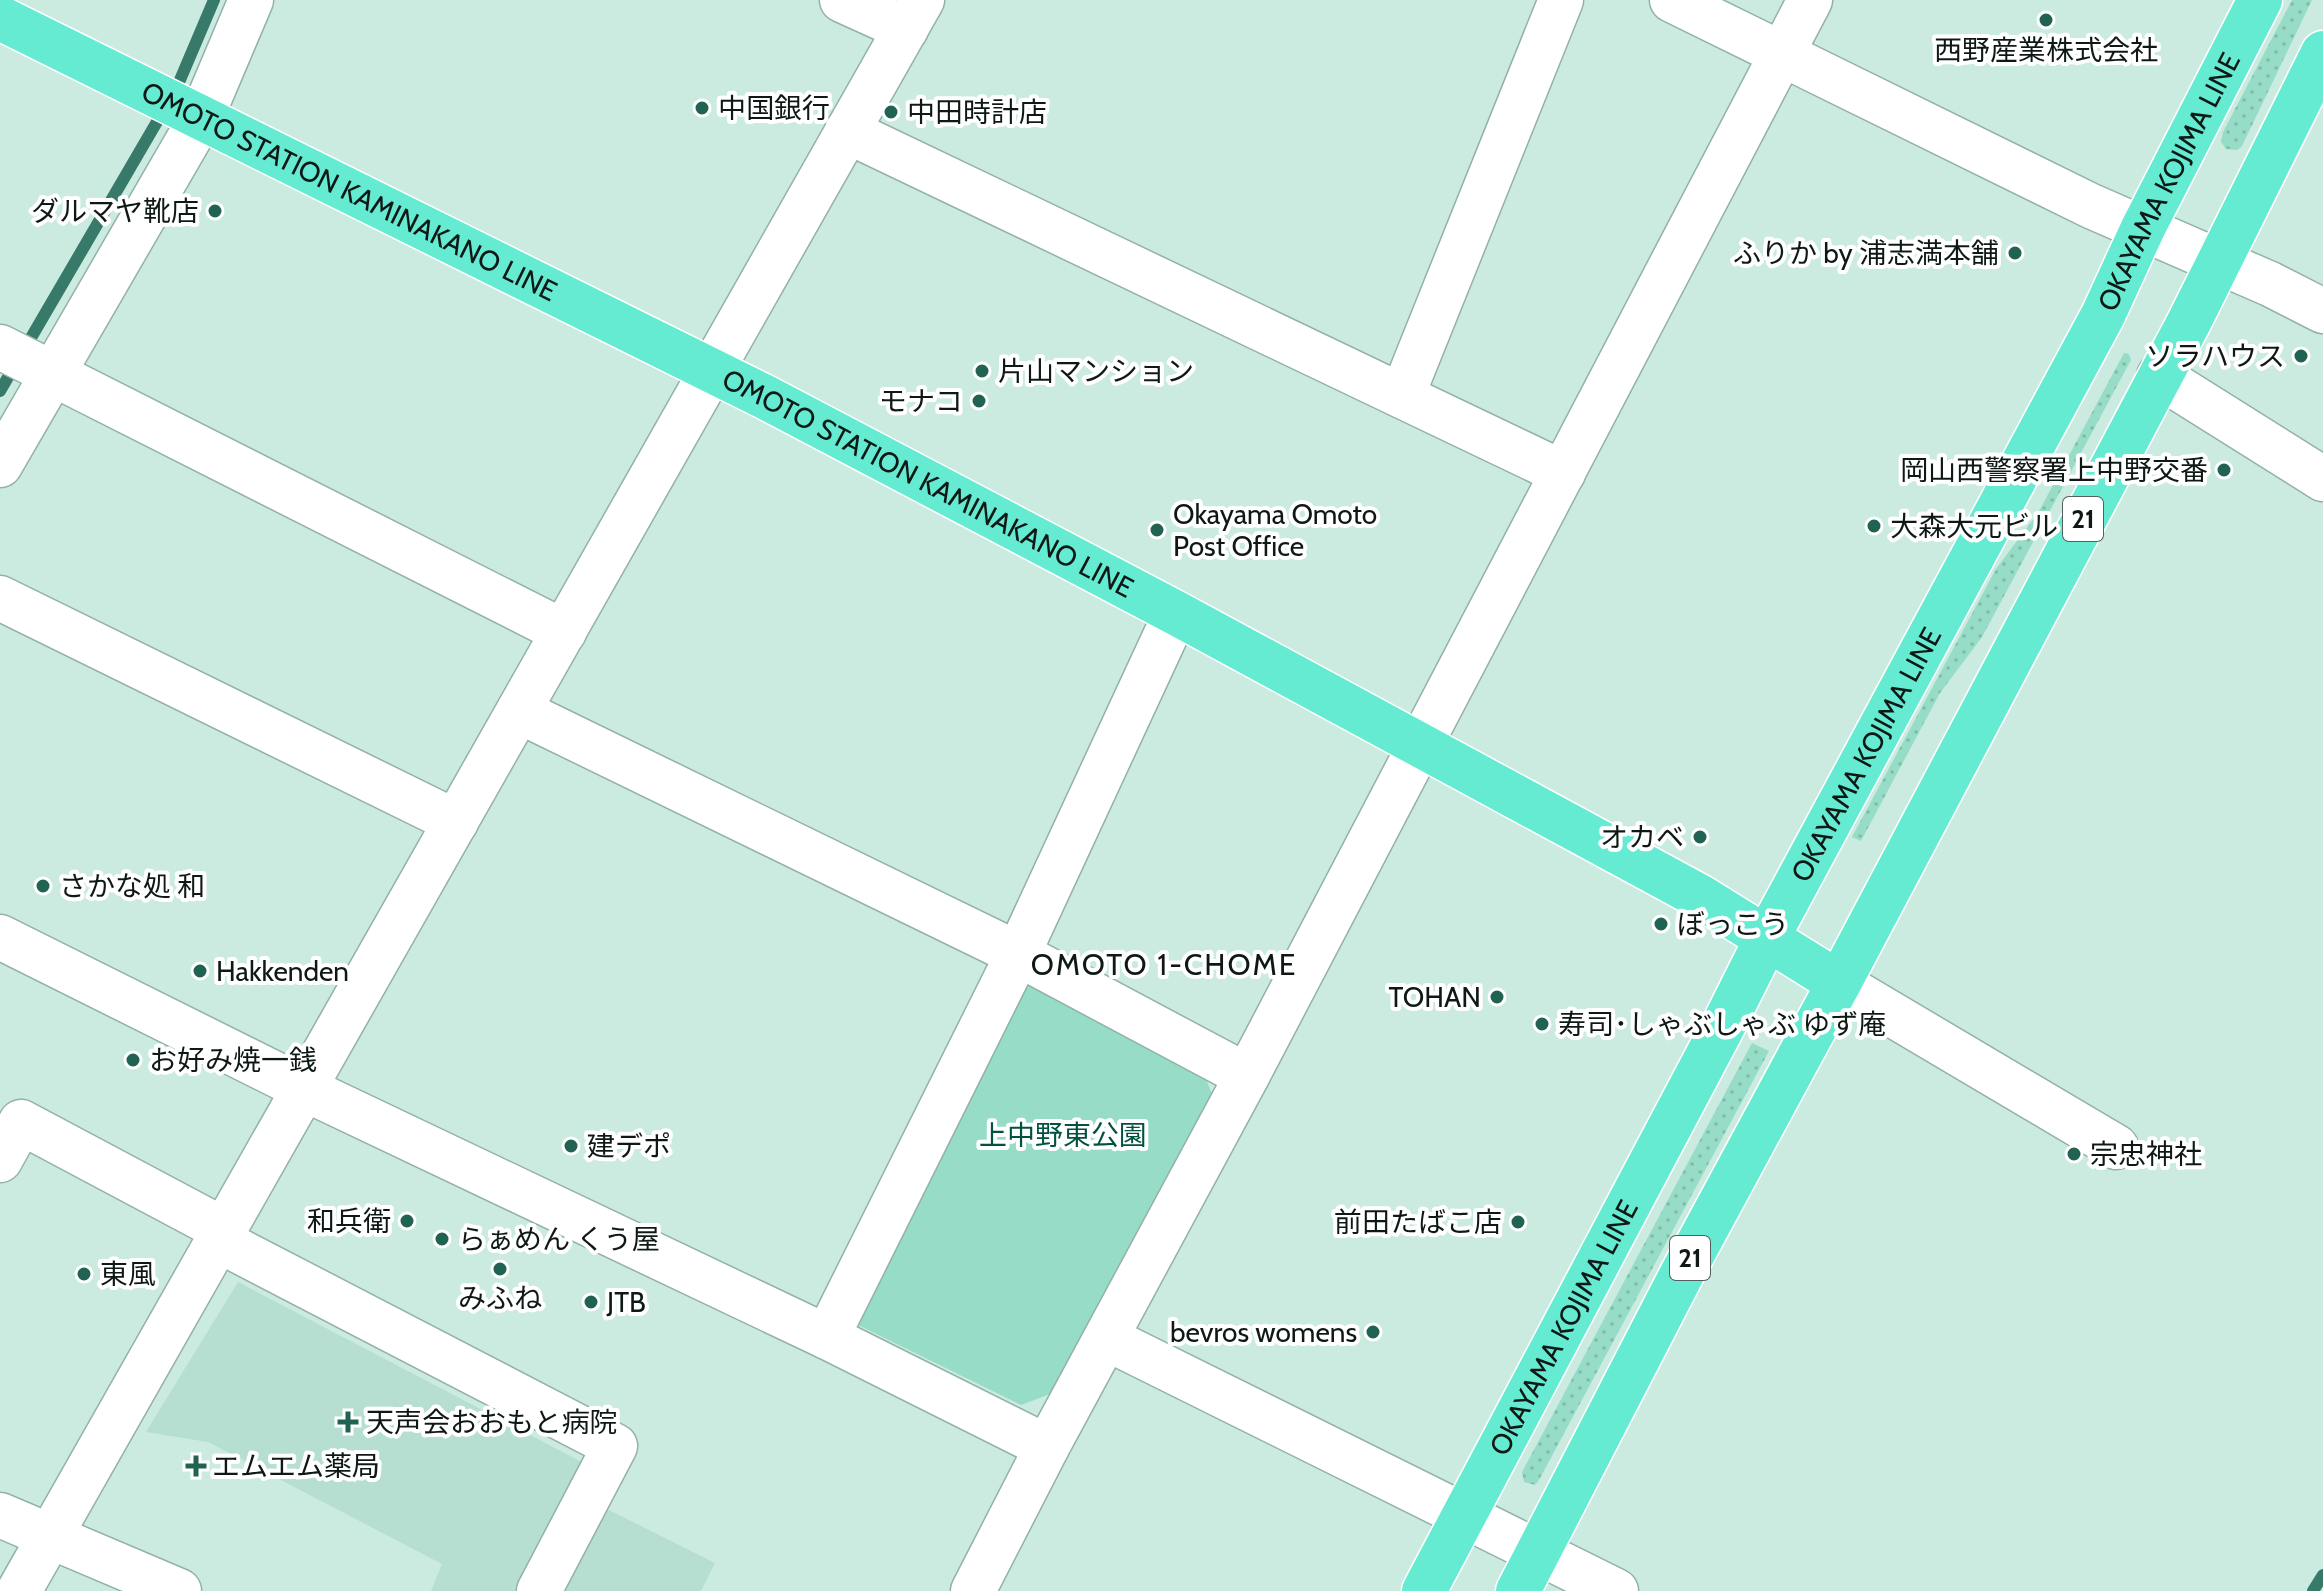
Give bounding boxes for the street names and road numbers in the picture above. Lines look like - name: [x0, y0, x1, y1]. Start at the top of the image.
- street label: OKAYAMA KOJIMA LINE: [2090, 47, 2247, 316]
- street label: OMOTO STATION KAMINAKANO LINE: [136, 74, 563, 308]
- street label: OMOTO STATION KAMINAKANO LINE: [717, 362, 1139, 605]
- road number: 21: [2063, 497, 2103, 541]
- street label: OKAYAMA KOJIMA LINE: [1784, 622, 1948, 888]
- street label: OKAYAMA KOJIMA LINE: [1482, 1194, 1645, 1461]
- road number: 21: [1670, 1236, 1710, 1280]

